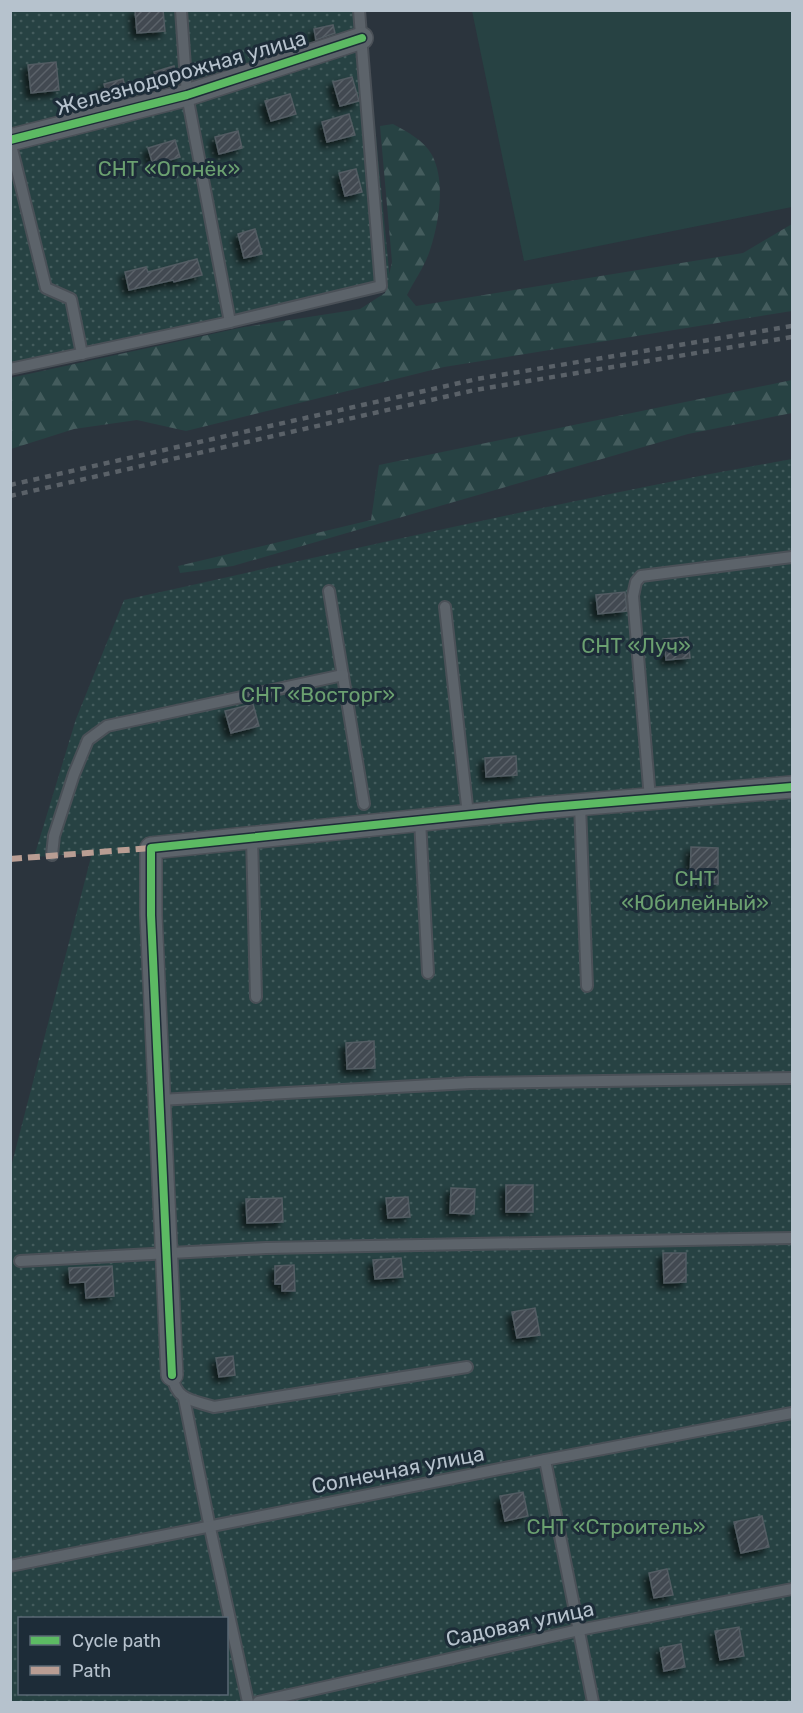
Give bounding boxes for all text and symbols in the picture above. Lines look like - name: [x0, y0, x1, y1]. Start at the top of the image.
- street label: Железнодорожная улица: [53, 25, 309, 120]
- park label: СНТ «Огонёк»: [98, 156, 240, 181]
- park label: СНТ «Луч»: [581, 633, 691, 658]
- park label: СНТ «Восторг»: [241, 682, 395, 707]
- park label: СНТ «Юбилейный»: [621, 866, 769, 915]
- street label: Солнечная улица: [309, 1440, 486, 1499]
- park label: СНТ «Строитель»: [526, 1514, 706, 1539]
- street label: Садовая улица: [444, 1596, 596, 1651]
- legend: [18, 1617, 228, 1695]
- text: Cycle path: [72, 1630, 161, 1652]
- text: Path: [72, 1660, 111, 1682]

